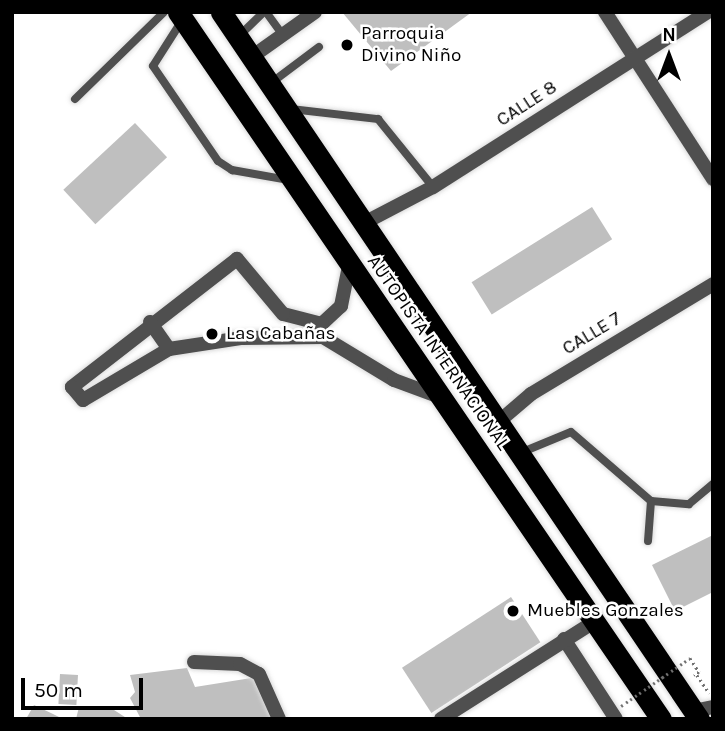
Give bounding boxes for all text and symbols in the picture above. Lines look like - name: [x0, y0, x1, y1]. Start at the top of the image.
- north arrow: [634, 21, 704, 91]
- place label: Parroquia Divino Niño: [361, 23, 461, 67]
- text: N: [662, 24, 676, 46]
- marker: Parroquia Divino Niño: [339, 37, 355, 53]
- street label: CALLE 8: [493, 76, 561, 132]
- street label: AUTOPISTA INTERNACIONAL: [362, 251, 514, 455]
- street label: CALLE 7: [559, 308, 625, 360]
- place label: Las Cabañas: [226, 323, 336, 345]
- marker: Las Cabañas: [204, 326, 220, 342]
- place label: Muebles Gonzales: [527, 600, 684, 622]
- marker: Muebles Gonzales: [505, 603, 521, 619]
- scale bar: [24, 664, 147, 708]
- text: 50 m: [34, 678, 83, 702]

